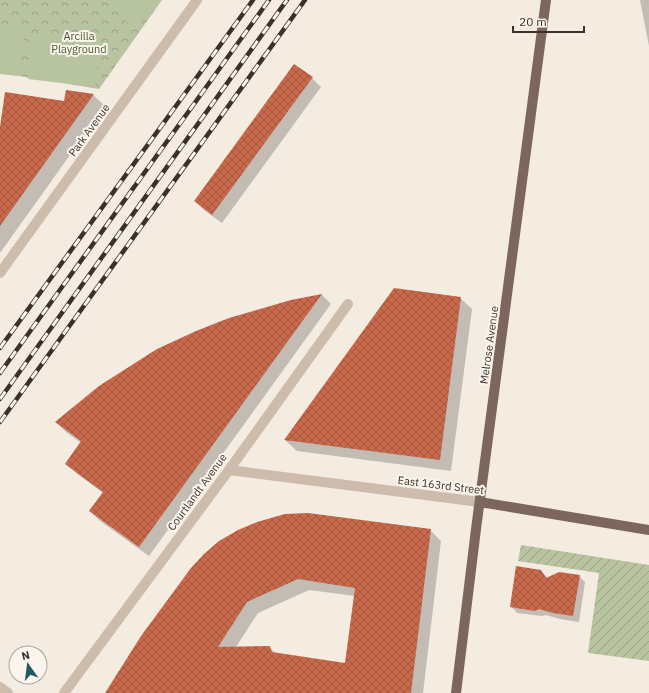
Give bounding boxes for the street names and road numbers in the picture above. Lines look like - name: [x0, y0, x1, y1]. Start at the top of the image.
- street label: Park Avenue: [65, 101, 113, 159]
- street label: Melrose Avenue: [477, 305, 501, 385]
- street label: Courtlandt Avenue: [164, 451, 230, 533]
- street label: East 163rd Street: [397, 473, 485, 497]

